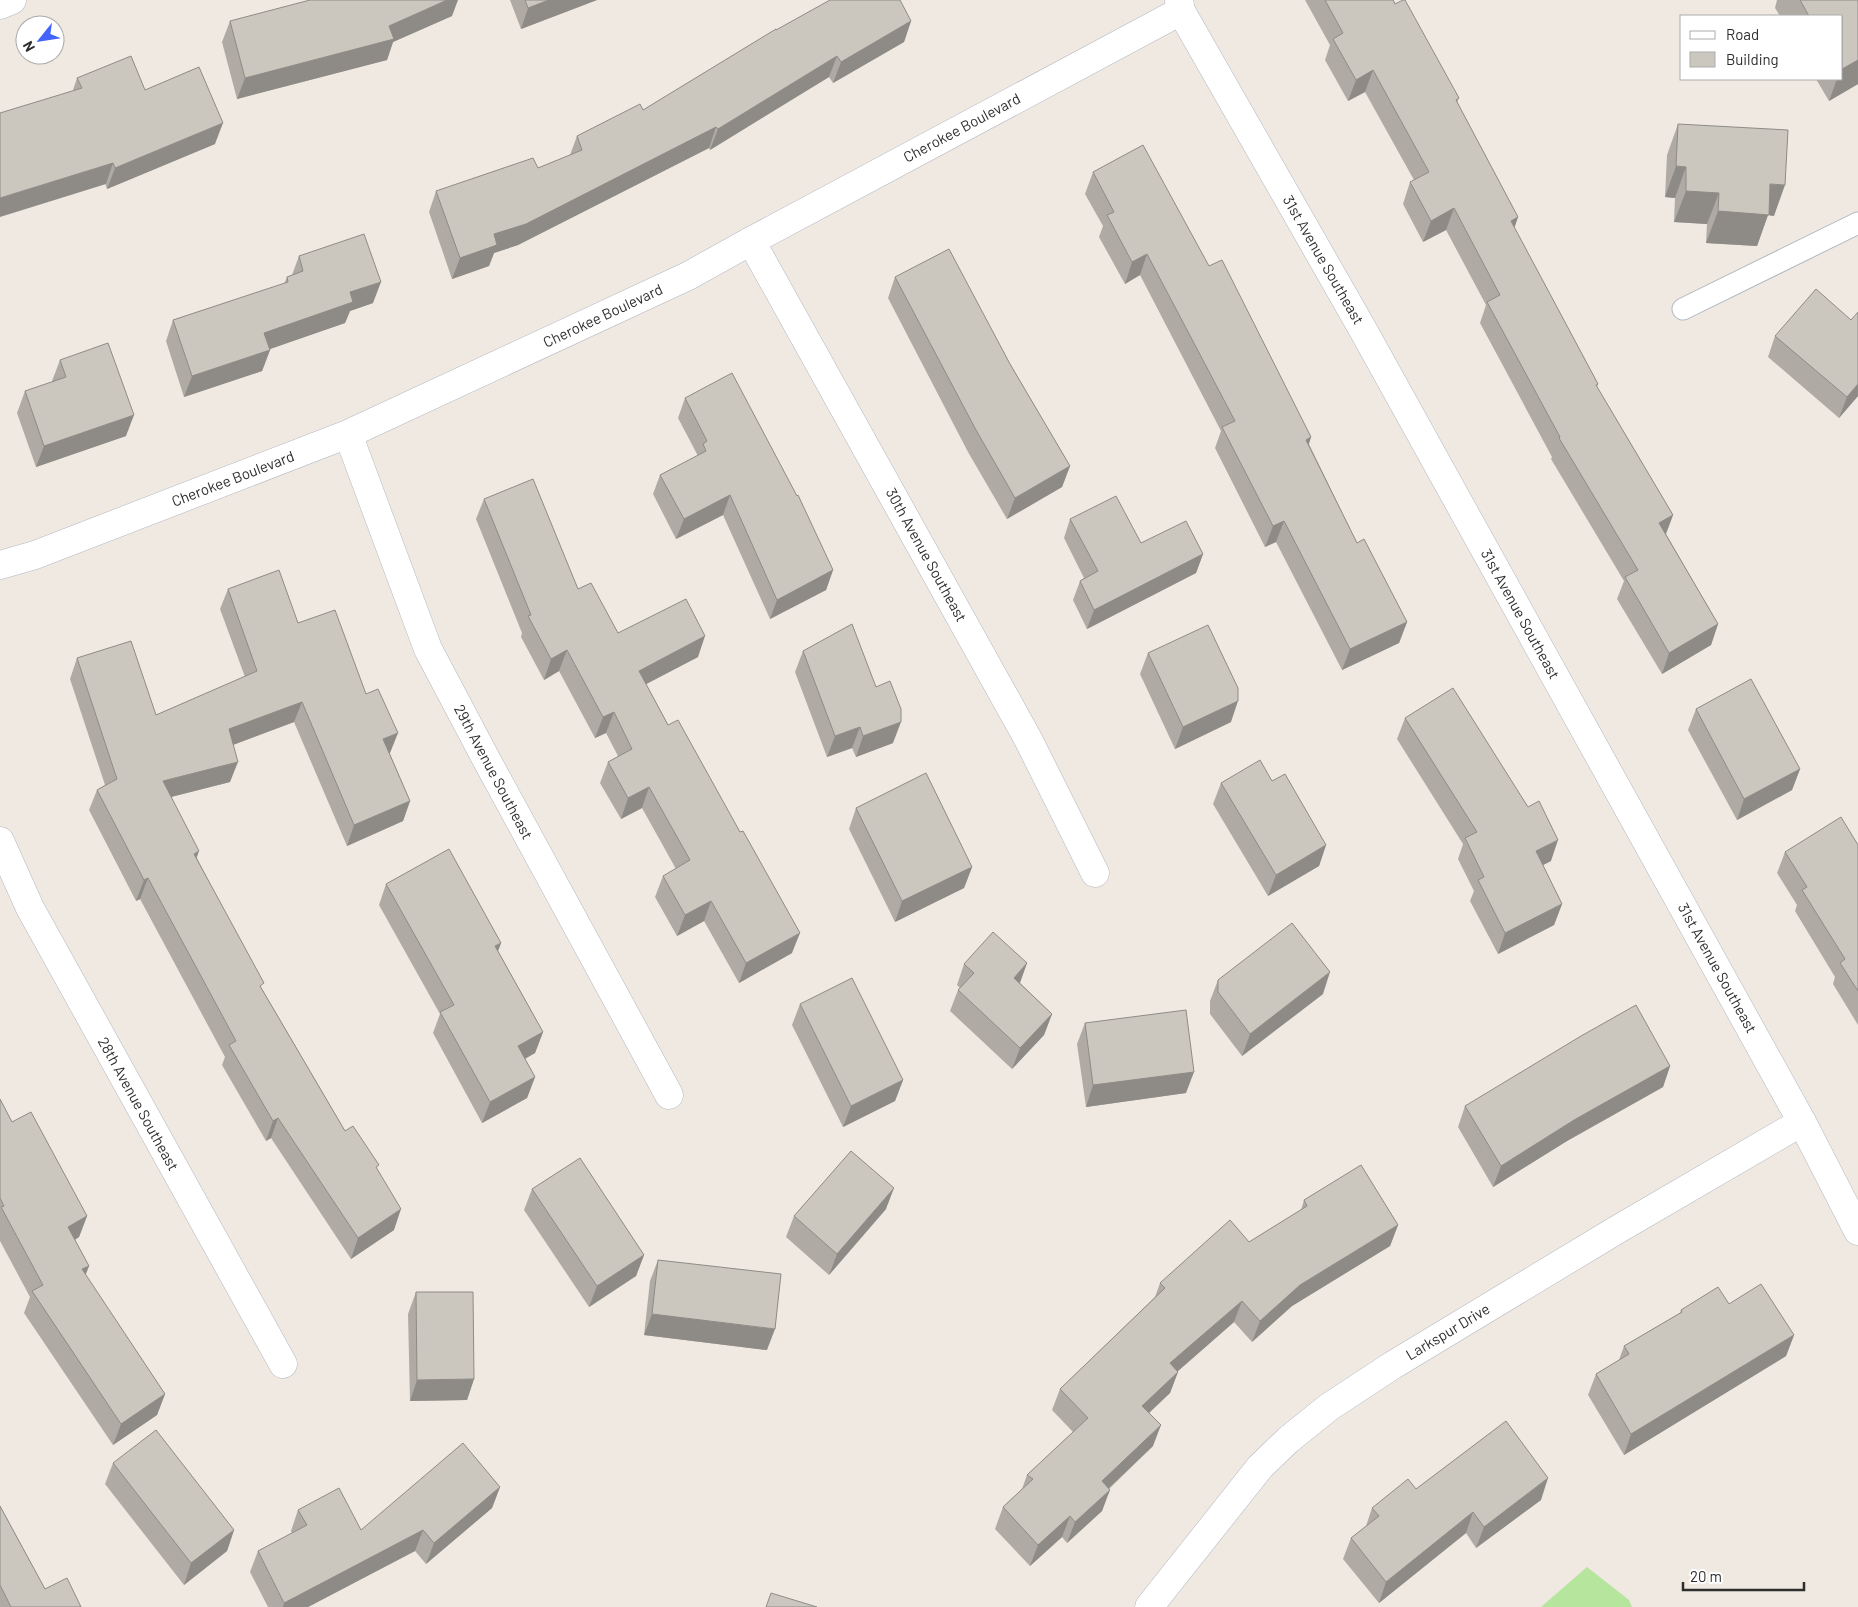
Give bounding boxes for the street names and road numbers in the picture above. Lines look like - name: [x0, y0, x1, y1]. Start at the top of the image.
- street label: Cherokee Boulevard: [900, 89, 1023, 166]
- street label: 31st Avenue Southeast: [1280, 192, 1368, 327]
- street label: Cherokee Boulevard: [540, 279, 665, 351]
- street label: Cherokee Boulevard: [169, 446, 297, 510]
- street label: 30th Avenue Southeast: [883, 485, 971, 625]
- street label: 31st Avenue Southeast: [1478, 545, 1564, 682]
- street label: 29th Avenue Southeast: [451, 701, 537, 842]
- street label: 31st Avenue Southeast: [1675, 899, 1761, 1036]
- street label: 28th Avenue Southeast: [95, 1034, 183, 1173]
- street label: Larkspur Drive: [1402, 1299, 1493, 1363]

